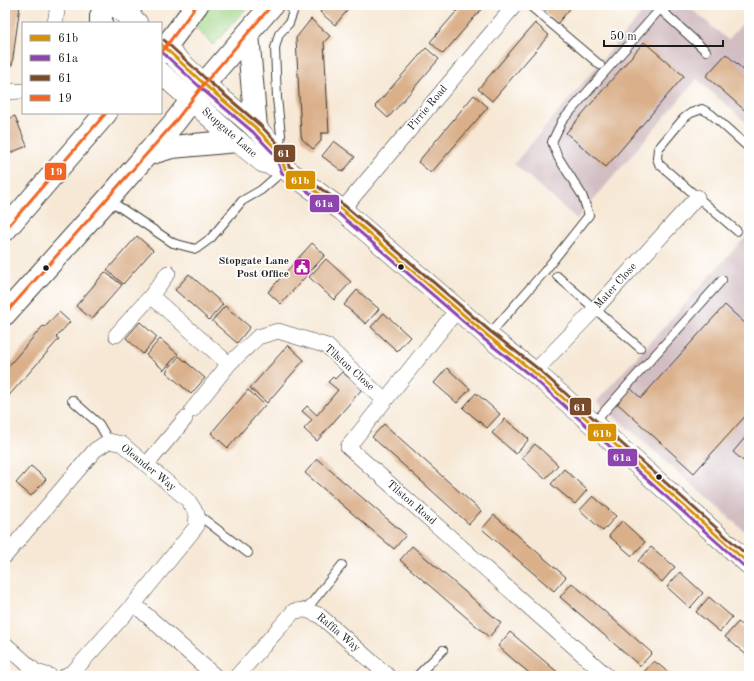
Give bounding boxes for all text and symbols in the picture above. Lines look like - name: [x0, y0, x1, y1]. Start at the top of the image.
- legend: [22, 22, 162, 114]
- scale bar: [604, 22, 723, 48]
- text: 50 m: [610, 30, 637, 43]
- text: 61b: [58, 33, 78, 45]
- text: 61a: [58, 53, 78, 65]
- text: 61: [58, 73, 72, 85]
- street label: Pirrie Road: [406, 83, 450, 133]
- text: 19: [58, 93, 72, 105]
- street label: Stopgate Lane: [199, 106, 259, 160]
- line badge: 61: [273, 144, 296, 163]
- text: 61: [278, 149, 290, 160]
- line badge: 19: [44, 162, 67, 181]
- text: 19: [50, 167, 62, 178]
- line badge: 61b: [285, 170, 316, 190]
- text: 61b: [291, 176, 309, 187]
- line badge: 61a: [309, 194, 340, 213]
- text: 61a: [315, 199, 334, 210]
- place label: Stopgate Lane Post Office: [218, 256, 289, 280]
- public building icon: Stopgate Lane Post Office: [292, 257, 312, 277]
- street label: Mater Close: [593, 261, 639, 311]
- unlabelled marker: [396, 262, 406, 272]
- unlabelled marker: [41, 263, 51, 273]
- street label: Tilston Close: [322, 343, 376, 393]
- line badge: 61: [569, 397, 592, 416]
- text: 61: [574, 403, 586, 414]
- line badge: 61b: [587, 423, 617, 442]
- text: 61b: [593, 429, 611, 440]
- street label: Oleander Way: [118, 443, 178, 494]
- line badge: 61a: [607, 448, 638, 467]
- text: 61a: [613, 453, 632, 464]
- unlabelled marker: [654, 472, 664, 482]
- street label: Tilston Road: [384, 479, 438, 527]
- street label: Raffia Way: [314, 612, 362, 654]

